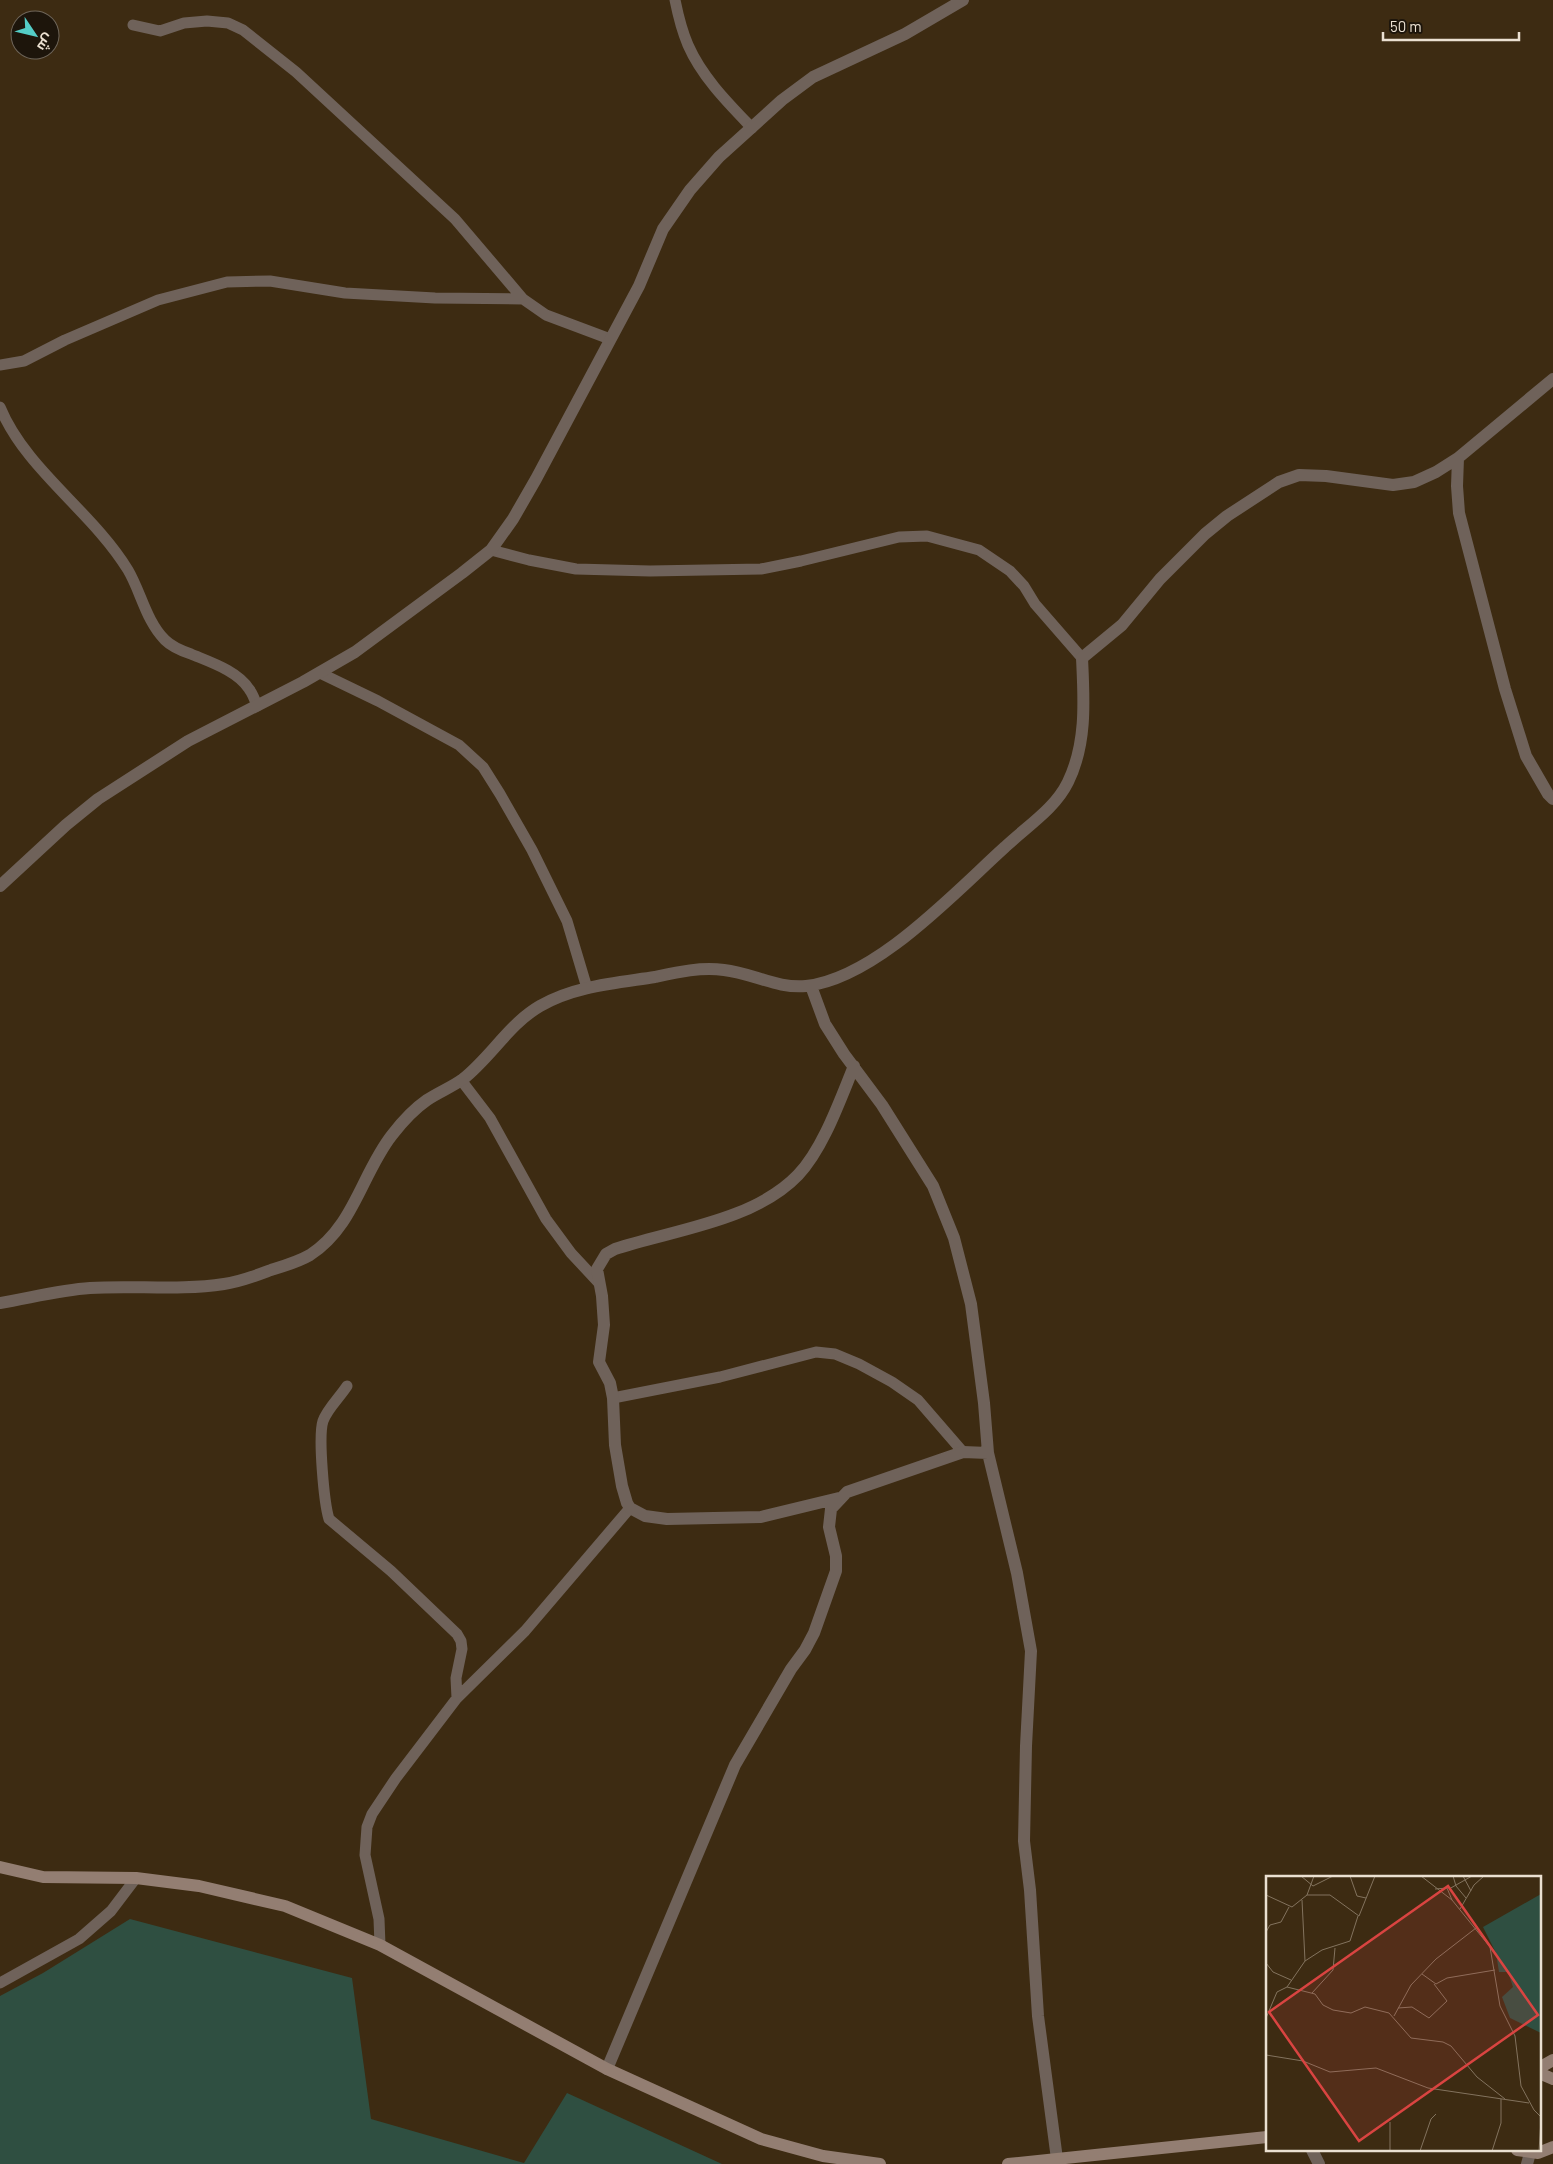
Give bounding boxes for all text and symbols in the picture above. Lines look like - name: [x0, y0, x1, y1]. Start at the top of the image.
- north arrow: [10, 10, 60, 60]
- scale bar: [1383, 10, 1519, 42]
- text: 50 m: [1390, 17, 1422, 35]
- text: ش: [33, 30, 58, 55]
- inset map: [1266, 1876, 1540, 2152]

